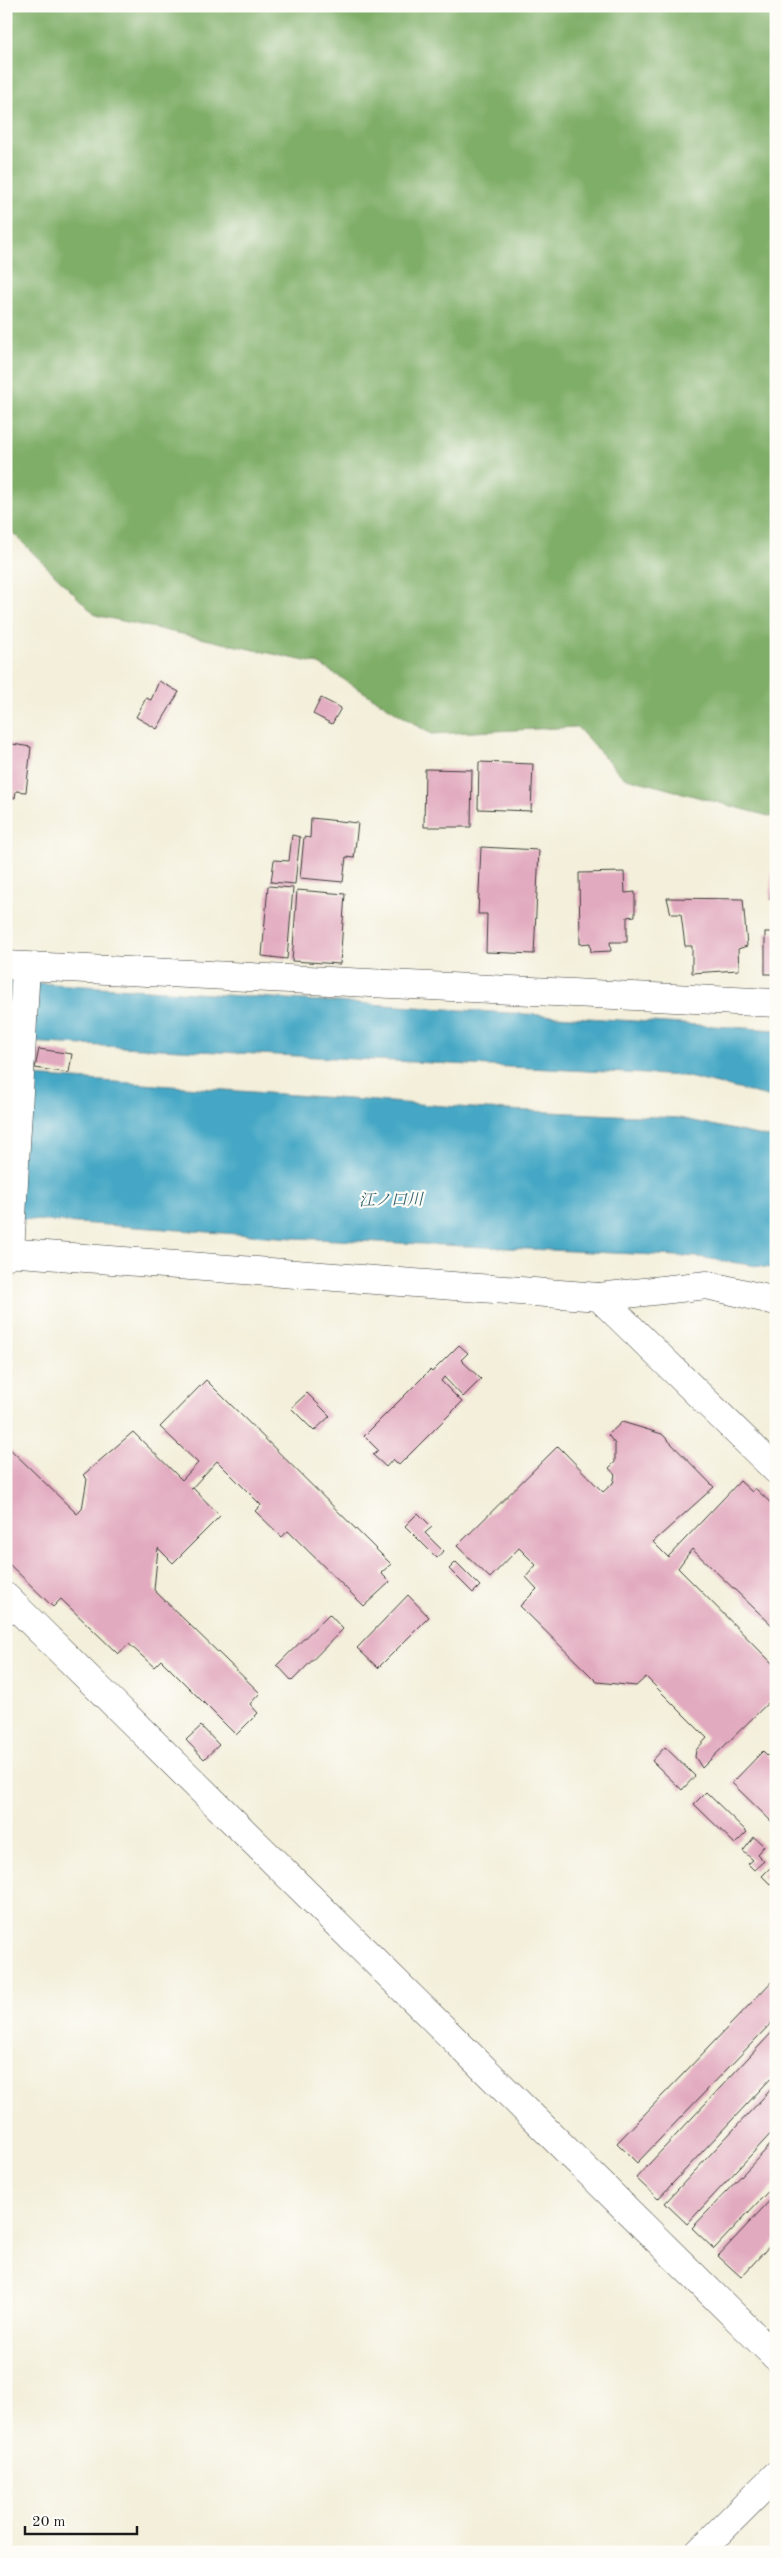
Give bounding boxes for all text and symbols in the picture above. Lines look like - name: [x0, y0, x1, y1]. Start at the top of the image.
- water label: 江ノ口川: [359, 1190, 425, 1210]
- scale bar: [25, 2503, 138, 2535]
- text: 20 m: [32, 2515, 66, 2530]

